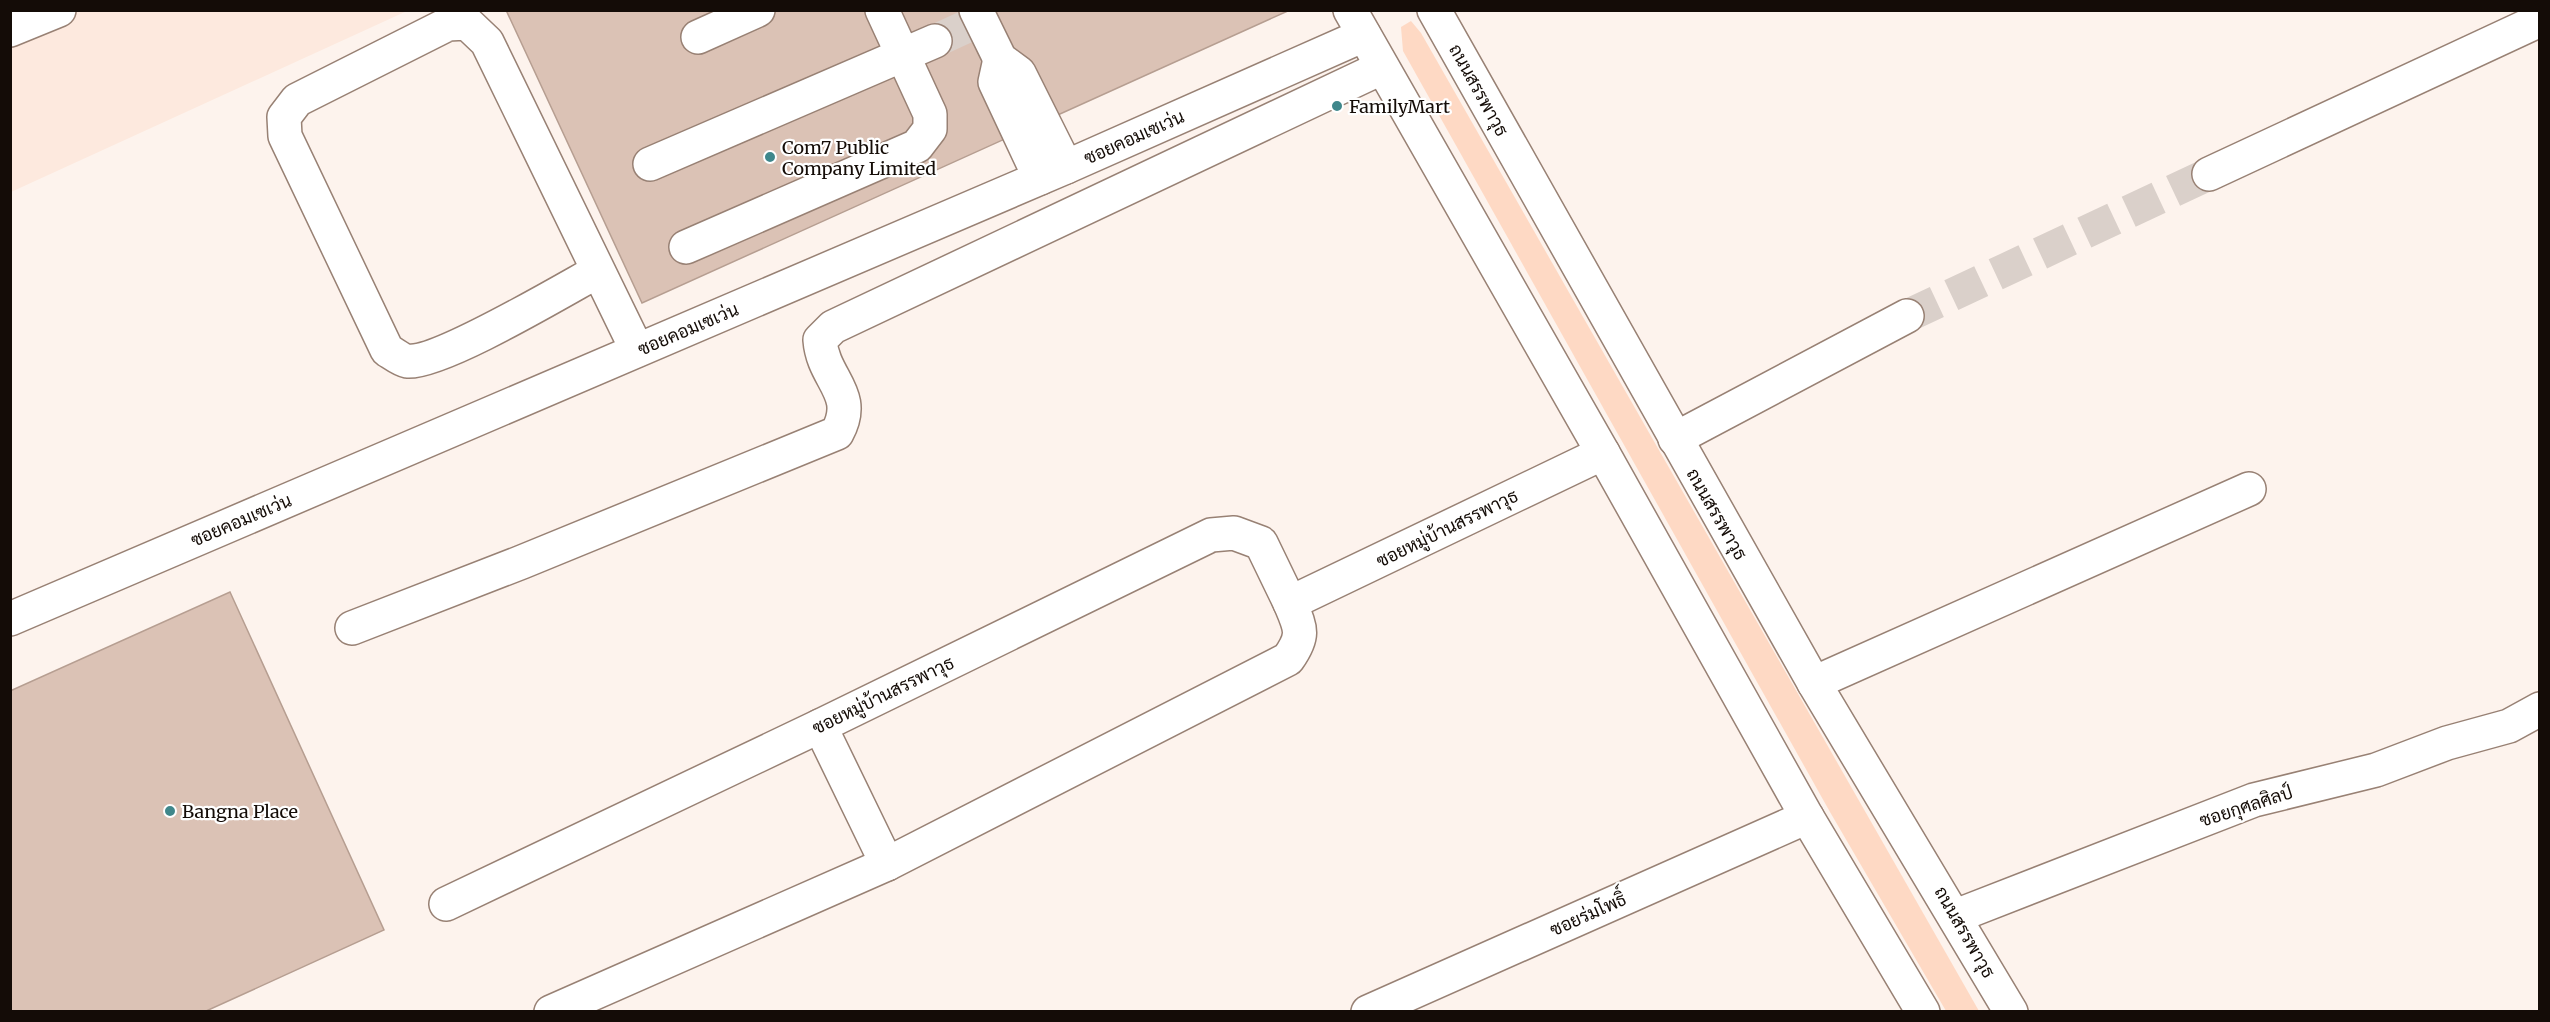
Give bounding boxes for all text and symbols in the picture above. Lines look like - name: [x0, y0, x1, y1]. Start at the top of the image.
- street label: ถนนสรรพาวุธ: [1443, 40, 1514, 141]
- place label: FamilyMart: [1349, 95, 1450, 118]
- marker: FamilyMart: [1330, 99, 1344, 113]
- street label: ซอยคอมเซเว่น: [1080, 105, 1188, 169]
- place label: Com7 Public Company Limited: [782, 136, 936, 180]
- marker: Com7 Public Company Limited: [763, 150, 777, 164]
- street label: ซอยคอมเซเว่น: [634, 297, 742, 361]
- street label: ถนนสรรพาวุธ: [1681, 464, 1753, 565]
- street label: ซอยหมู่บ้านสรรพาวุธ: [1372, 484, 1523, 574]
- street label: ซอยคอมเซเว่น: [187, 488, 295, 552]
- street label: ซอยหมู่บ้านสรรพาวุธ: [808, 651, 959, 741]
- street label: ซอยกุศลศิลป์: [2196, 780, 2296, 833]
- place label: Bangna Place: [182, 800, 298, 823]
- marker: Bangna Place: [163, 804, 177, 818]
- street label: ถนนสรรพาวุธ: [1929, 882, 2001, 983]
- street label: ซอยร่มโพธิ์: [1545, 883, 1630, 941]

